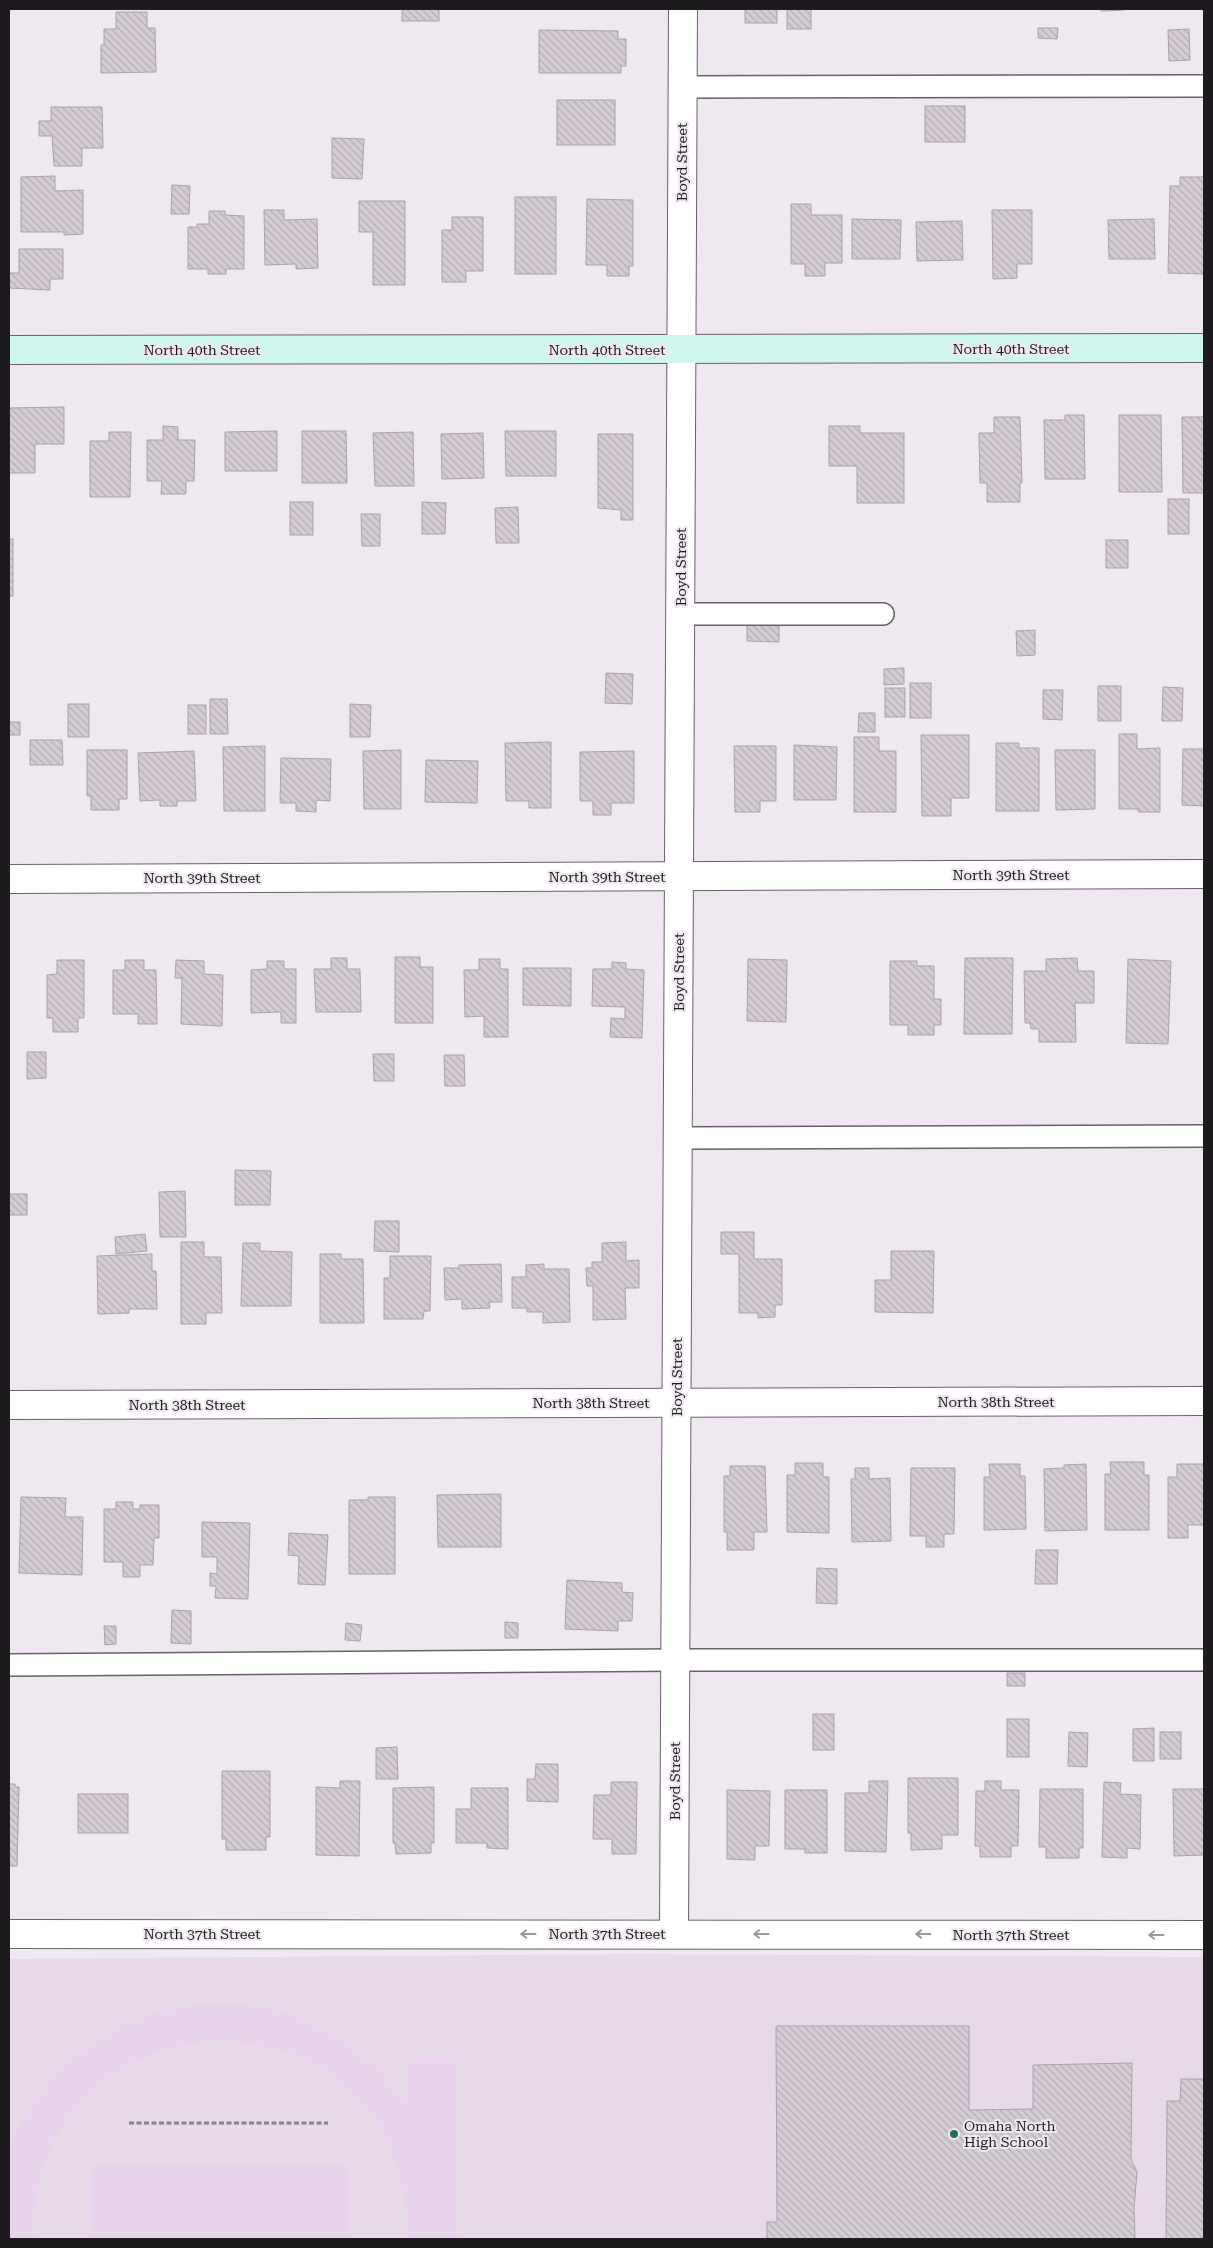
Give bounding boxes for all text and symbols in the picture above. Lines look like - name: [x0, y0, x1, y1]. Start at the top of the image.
- street label: Boyd Street: [674, 123, 690, 201]
- street label: North 40th Street: [952, 341, 1070, 357]
- street label: North 40th Street: [143, 342, 261, 358]
- street label: North 40th Street: [548, 342, 666, 358]
- street label: Boyd Street: [673, 528, 689, 606]
- street label: North 39th Street: [952, 867, 1070, 883]
- street label: North 39th Street: [548, 869, 666, 885]
- street label: North 39th Street: [143, 870, 261, 886]
- street label: Boyd Street: [671, 933, 687, 1011]
- street label: Boyd Street: [669, 1338, 685, 1416]
- street label: North 38th Street: [937, 1394, 1055, 1410]
- street label: North 38th Street: [532, 1395, 650, 1411]
- street label: North 38th Street: [128, 1397, 246, 1413]
- street label: Boyd Street: [667, 1742, 683, 1820]
- street label: North 37th Street: [143, 1926, 261, 1942]
- street label: North 37th Street: [548, 1926, 666, 1942]
- street label: North 37th Street: [952, 1927, 1070, 1943]
- one-way arrow: [520, 1929, 536, 1939]
- one-way arrow: [753, 1929, 769, 1939]
- one-way arrow: [915, 1930, 931, 1939]
- one-way arrow: [1148, 1930, 1164, 1940]
- place label: Omaha North High School: [964, 2118, 1056, 2150]
- marker: Omaha North High School: [948, 2128, 960, 2140]

